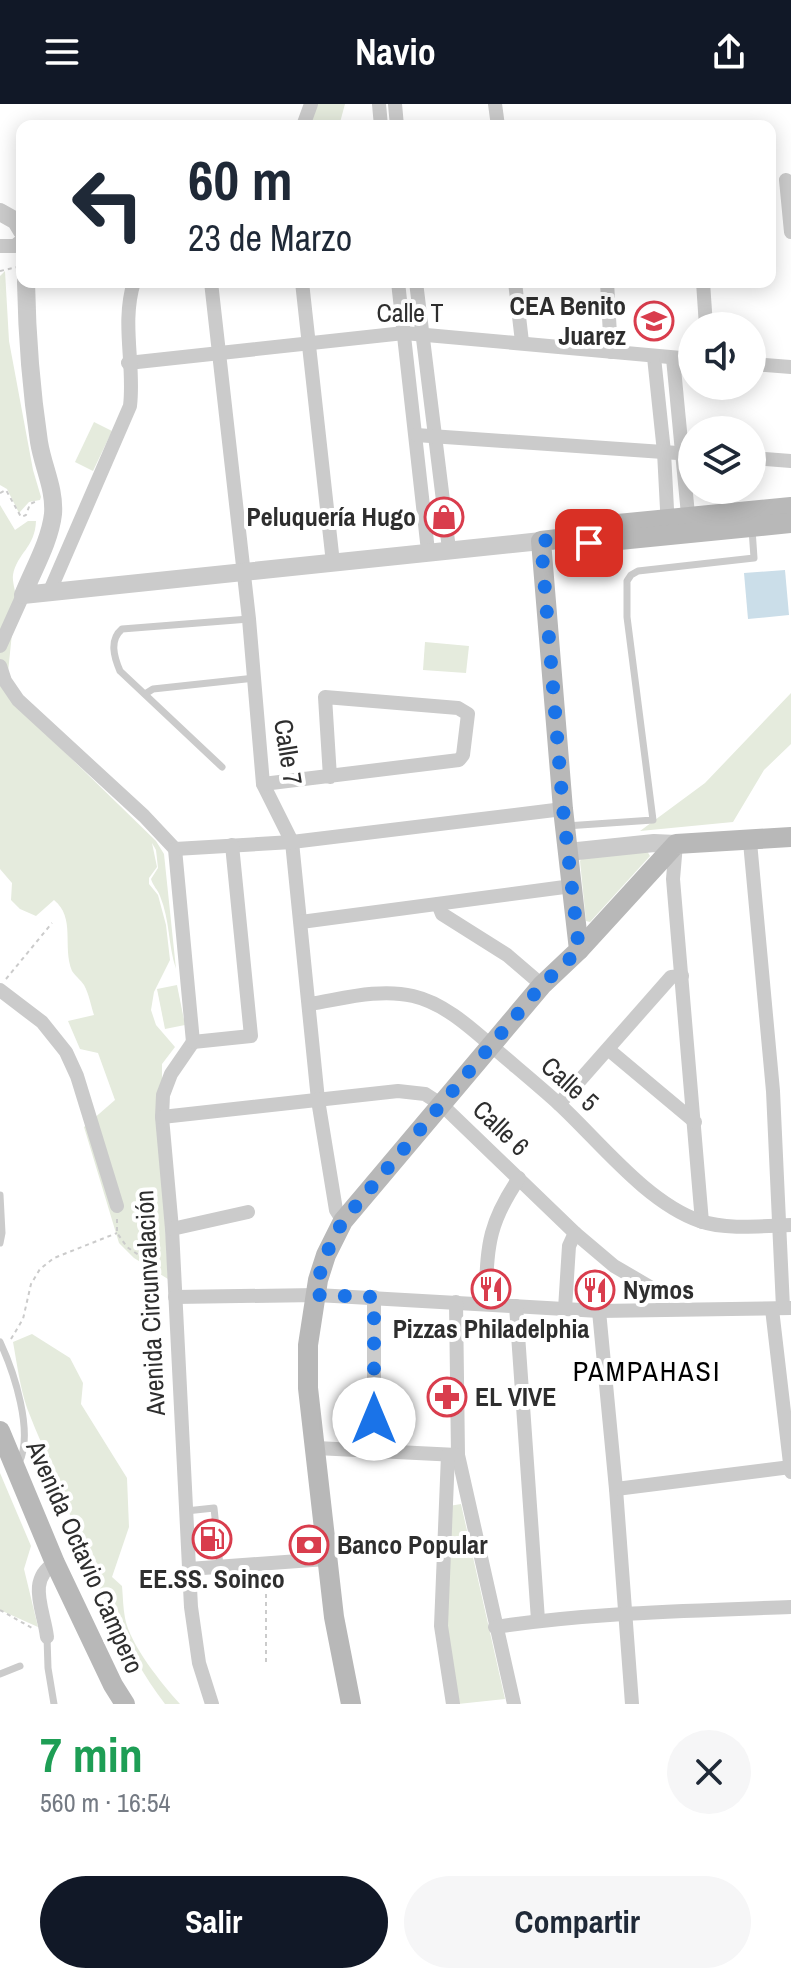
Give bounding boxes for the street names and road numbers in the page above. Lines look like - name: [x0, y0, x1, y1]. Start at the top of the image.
- street label: Calle T: [376, 295, 444, 330]
- street label: Calle 7: [266, 716, 311, 787]
- street label: Calle 5: [534, 1048, 607, 1119]
- street label: Calle 6: [465, 1092, 537, 1163]
- street label: Avenida Circunvalación: [126, 1189, 173, 1418]
- street label: Avenida Octavio Campero: [18, 1434, 152, 1679]

